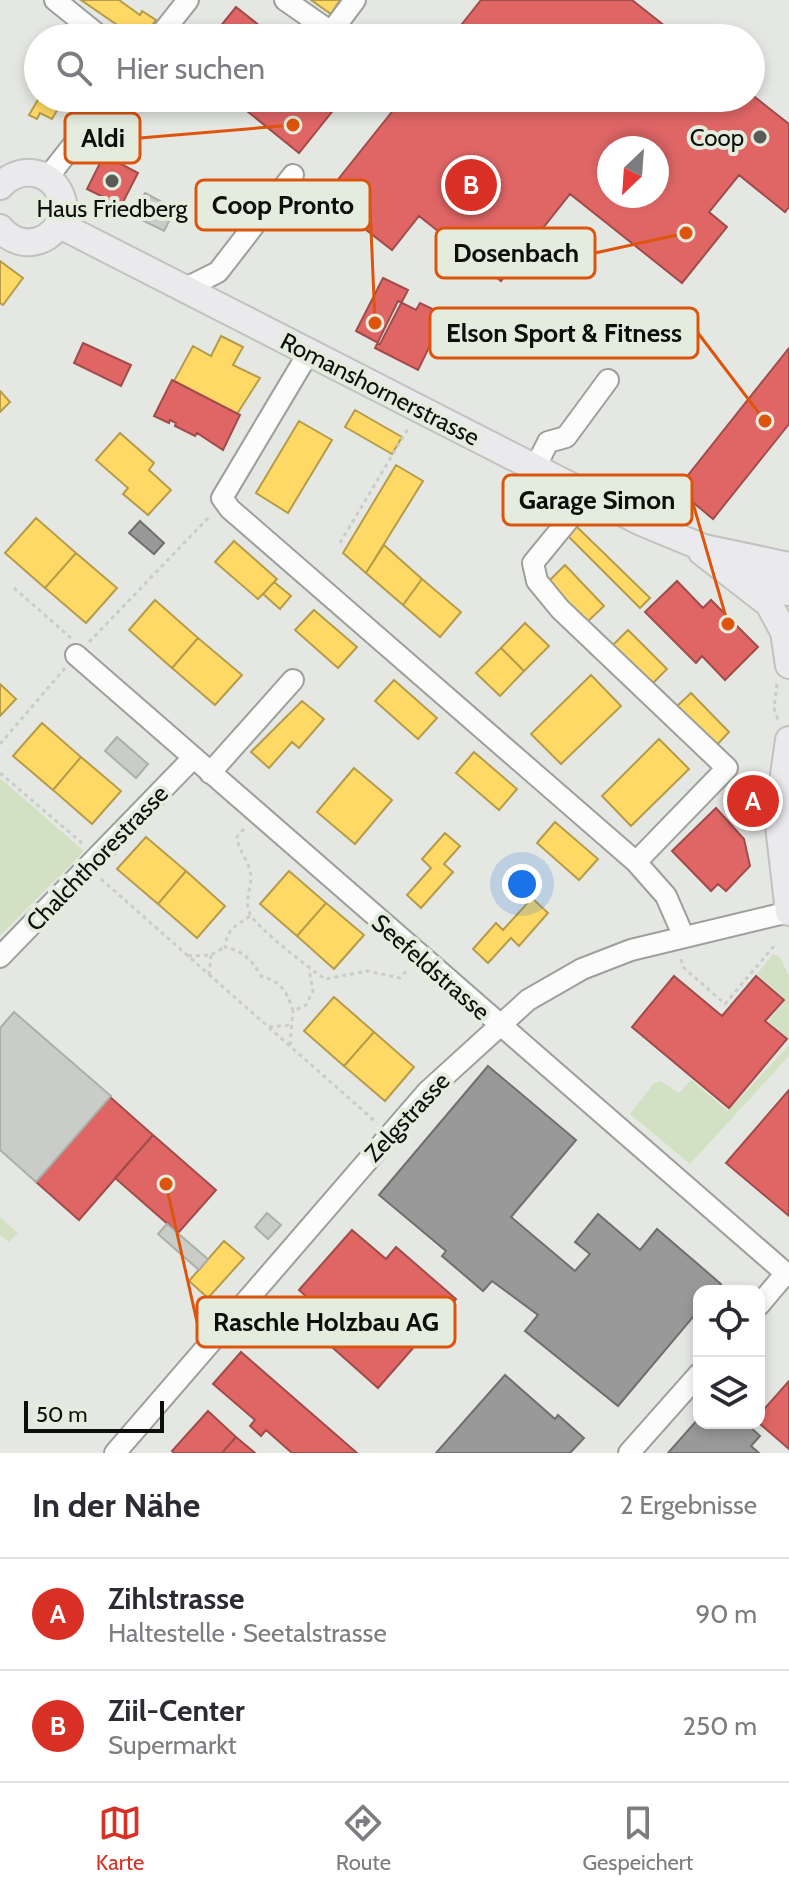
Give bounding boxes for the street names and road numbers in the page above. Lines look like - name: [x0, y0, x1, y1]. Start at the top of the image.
- street label: Romanshornerstrasse: [276, 326, 484, 452]
- street label: Chalchthorestrasse: [20, 779, 174, 937]
- street label: Seefeldstrasse: [366, 908, 496, 1026]
- street label: Zelgstrasse: [358, 1066, 456, 1168]

